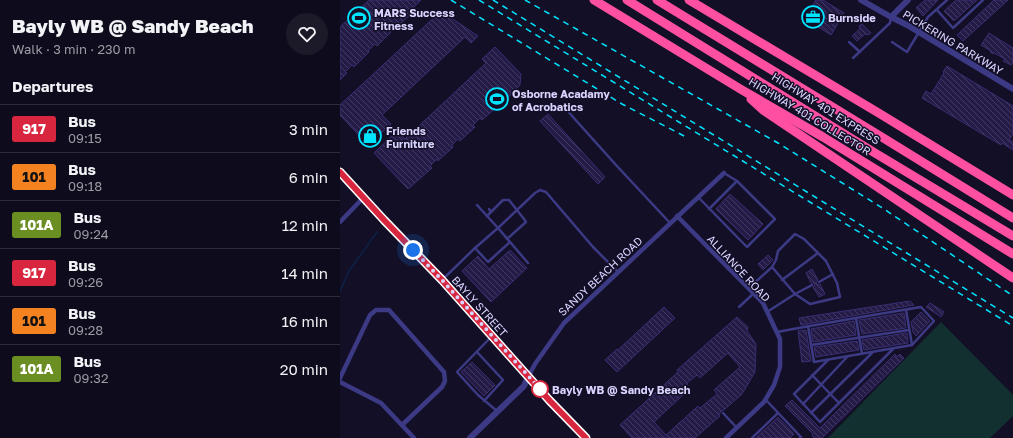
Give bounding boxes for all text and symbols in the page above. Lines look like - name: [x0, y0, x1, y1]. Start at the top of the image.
- office icon: Burnside: [800, 4, 826, 30]
- sports icon: MARS Success Fitness: [346, 5, 372, 31]
- place label: MARS Success Fitness: [374, 6, 455, 32]
- street label: PICKERING PARKWAY: [901, 7, 1005, 77]
- place label: Burnside: [828, 11, 876, 24]
- button: heart: [286, 13, 328, 55]
- text: Bayly WB @ Sandy Beach: [12, 14, 254, 37]
- text: Walk · 3 min · 230 m: [12, 41, 135, 57]
- street label: HIGHWAY 401 EXPRESS: [770, 69, 882, 147]
- street label: HIGHWAY 401 COLLECTOR: [747, 74, 873, 158]
- text: Departures: [12, 77, 93, 95]
- sports icon: Osborne Acadamy of Acrobatics: [484, 86, 510, 112]
- place label: Osborne Acadamy of Acrobatics: [512, 87, 610, 113]
- text: Bus: [68, 112, 96, 130]
- text: 917: [22, 120, 46, 137]
- text: 3 min: [289, 120, 328, 138]
- shop icon: Friends Furniture: [357, 123, 383, 149]
- place label: Friends Furniture: [386, 124, 435, 150]
- text: 09:15: [68, 130, 102, 146]
- text: Bus: [68, 160, 96, 178]
- text: 101: [22, 168, 46, 185]
- text: 6 min: [289, 168, 328, 186]
- text: 09:18: [68, 178, 102, 194]
- text: Bus: [73, 208, 101, 226]
- text: 101A: [20, 216, 53, 233]
- text: 12 min: [282, 216, 328, 234]
- text: 09:24: [73, 226, 109, 242]
- street label: ALLIANCE ROAD: [705, 232, 773, 304]
- street label: SANDY BEACH ROAD: [555, 233, 645, 318]
- your location: [403, 240, 423, 260]
- text: Bus: [68, 256, 96, 274]
- text: 917: [22, 264, 46, 281]
- text: 14 min: [281, 264, 328, 282]
- street label: BAYLY STREET: [449, 273, 511, 339]
- text: 09:26: [68, 274, 103, 290]
- text: Bus: [68, 304, 96, 322]
- text: 101: [22, 312, 46, 329]
- text: 16 min: [281, 312, 328, 330]
- text: 09:28: [68, 322, 103, 338]
- text: Bus: [73, 352, 101, 370]
- text: 101A: [20, 360, 53, 377]
- text: 20 min: [280, 360, 328, 378]
- text: 09:32: [73, 370, 108, 386]
- marker: Bayly WB @ Sandy Beach: [531, 380, 549, 398]
- place label: Bayly WB @ Sandy Beach: [552, 383, 691, 396]

